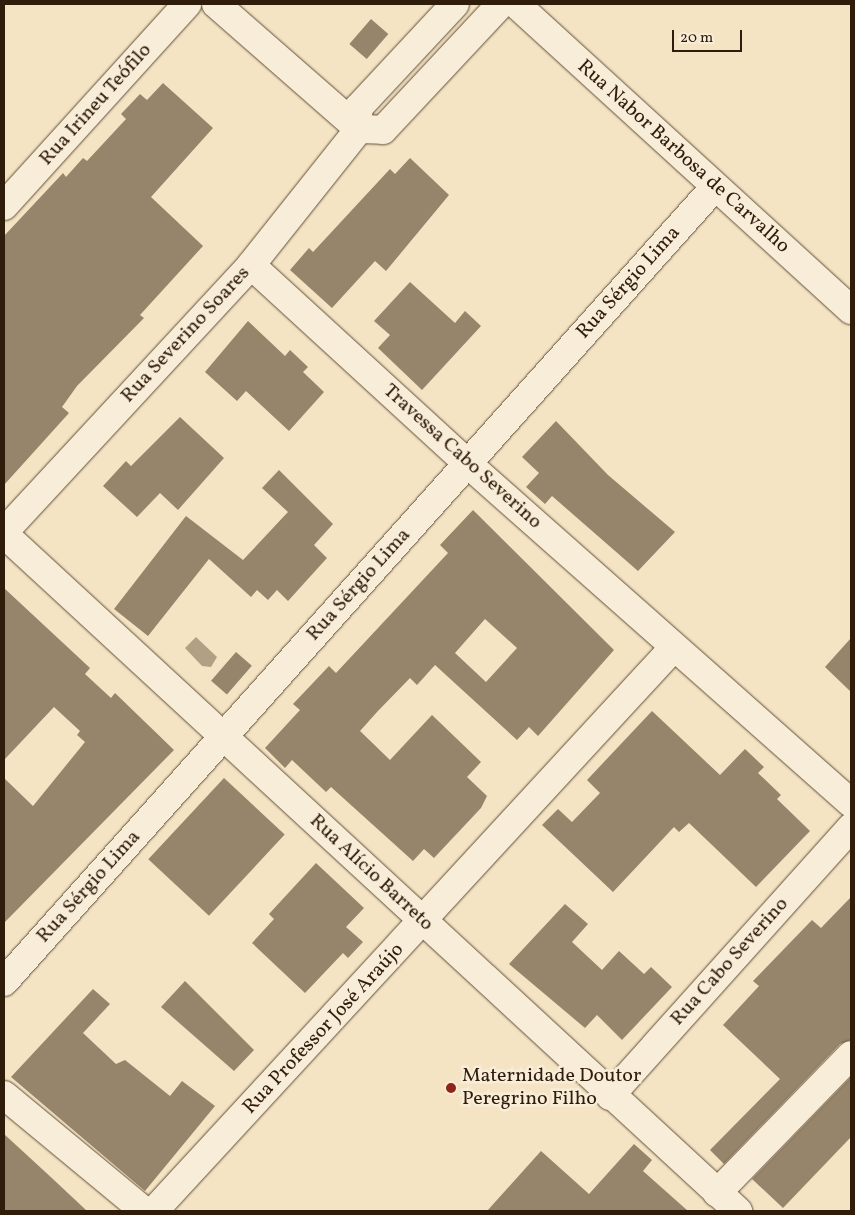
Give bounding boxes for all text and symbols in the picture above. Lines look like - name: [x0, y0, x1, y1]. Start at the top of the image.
- scale bar: [675, 20, 745, 52]
- text: 20 m: [680, 28, 713, 49]
- street label: Rua Irineu Teófilo: [35, 39, 157, 171]
- street label: Rua Nabor Barbosa de Carvalho: [572, 55, 794, 259]
- street label: Rua Sérgio Lima: [572, 222, 686, 344]
- street label: Rua Severino Soares: [116, 262, 256, 408]
- street label: Travessa Cabo Severino: [378, 379, 546, 535]
- street label: Rua Sérgio Lima: [302, 524, 416, 646]
- street label: Rua Alício Barreto: [304, 809, 438, 937]
- street label: Rua Sérgio Lima: [32, 826, 146, 948]
- street label: Rua Cabo Severino: [666, 893, 794, 1031]
- street label: Rua Professor José Araújo: [238, 938, 410, 1120]
- place label: Maternidade Doutor Peregrino Filho: [462, 1064, 641, 1111]
- marker: Maternidade Doutor Peregrino Filho: [444, 1081, 458, 1095]

